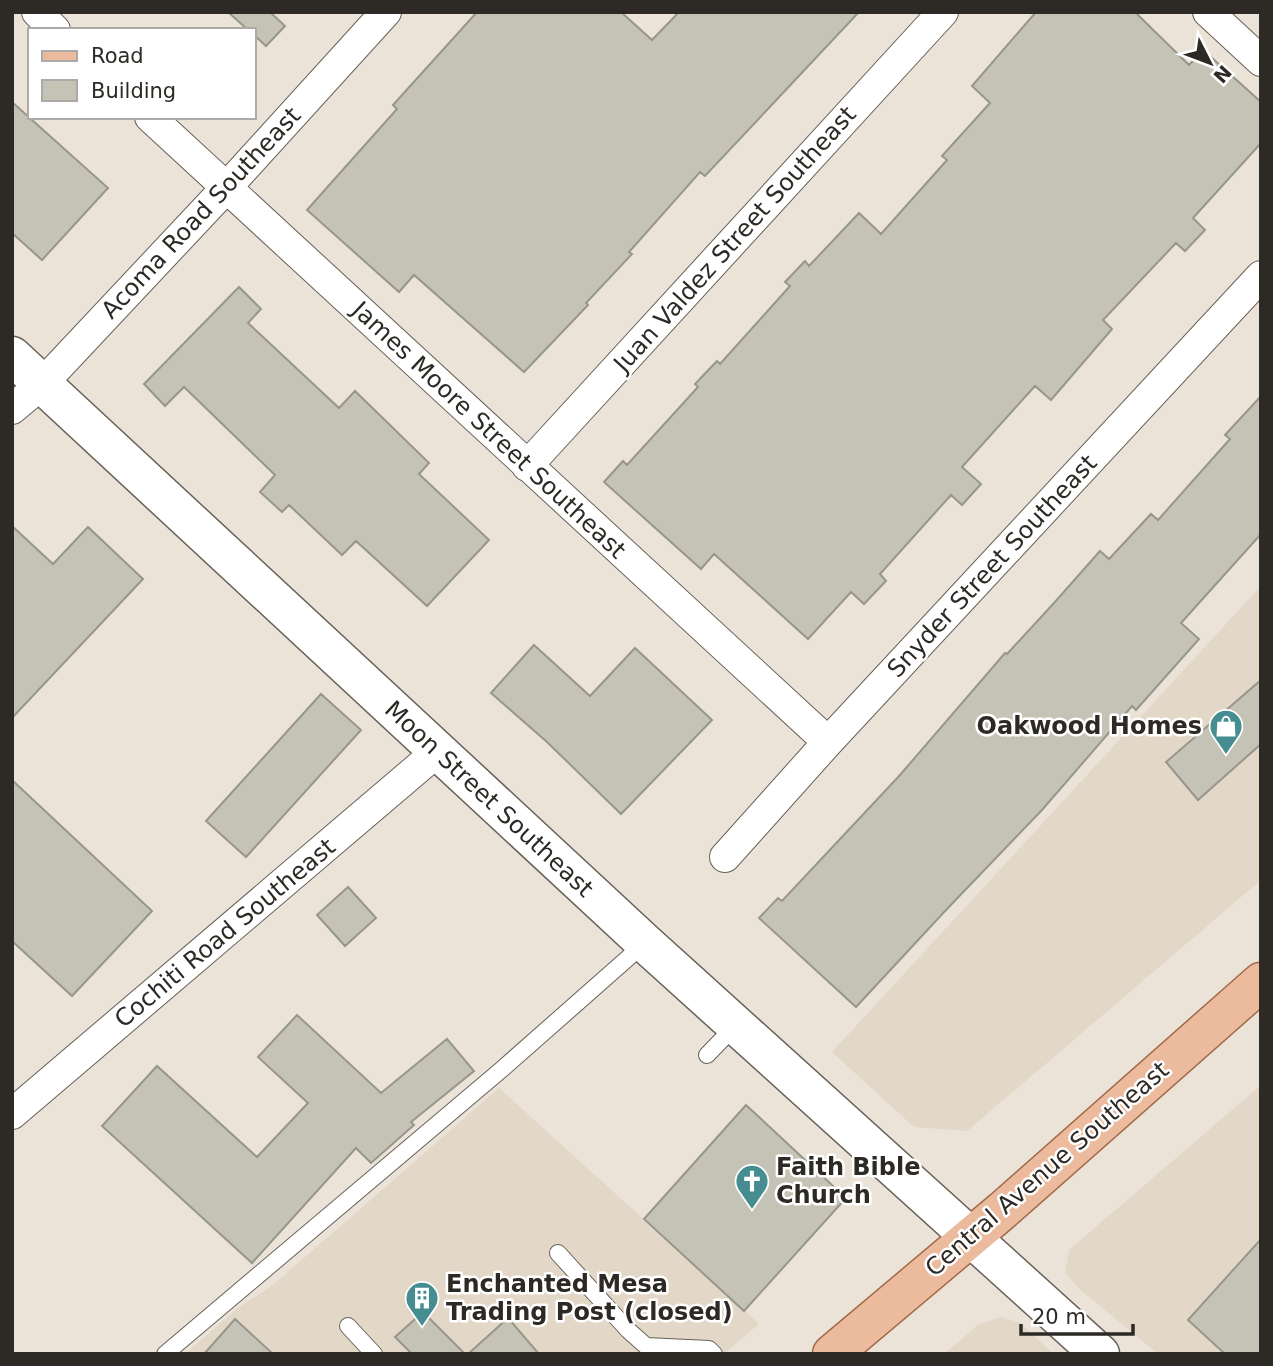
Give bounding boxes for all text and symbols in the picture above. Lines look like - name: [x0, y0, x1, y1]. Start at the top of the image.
- legend: [28, 28, 256, 119]
- north arrow: [1175, 28, 1245, 98]
- text: Road: [91, 44, 144, 68]
- text: N: [1209, 61, 1236, 88]
- text: Building: [91, 79, 176, 103]
- street label: Juan Valdez Street Southeast: [607, 100, 862, 379]
- street label: Acoma Road Southeast: [96, 102, 306, 324]
- street label: James Moore Street Southeast: [345, 294, 631, 564]
- street label: Snyder Street Southeast: [882, 449, 1102, 683]
- street label: Moon Street Southeast: [379, 695, 599, 903]
- shop icon: Oakwood Homes: [1207, 707, 1245, 756]
- place label: Oakwood Homes: [977, 712, 1202, 740]
- street label: Cochiti Road Southeast: [109, 833, 341, 1033]
- street label: Central Avenue Southeast: [920, 1056, 1174, 1282]
- place label: Faith Bible Church: [776, 1153, 921, 1209]
- church icon: Faith Bible Church: [733, 1162, 771, 1211]
- place label: Enchanted Mesa Trading Post (closed): [446, 1270, 733, 1326]
- building icon: Enchanted Mesa Trading Post (closed): [403, 1279, 441, 1328]
- scale bar: [1021, 1292, 1133, 1336]
- text: 20 m: [1032, 1305, 1086, 1329]

